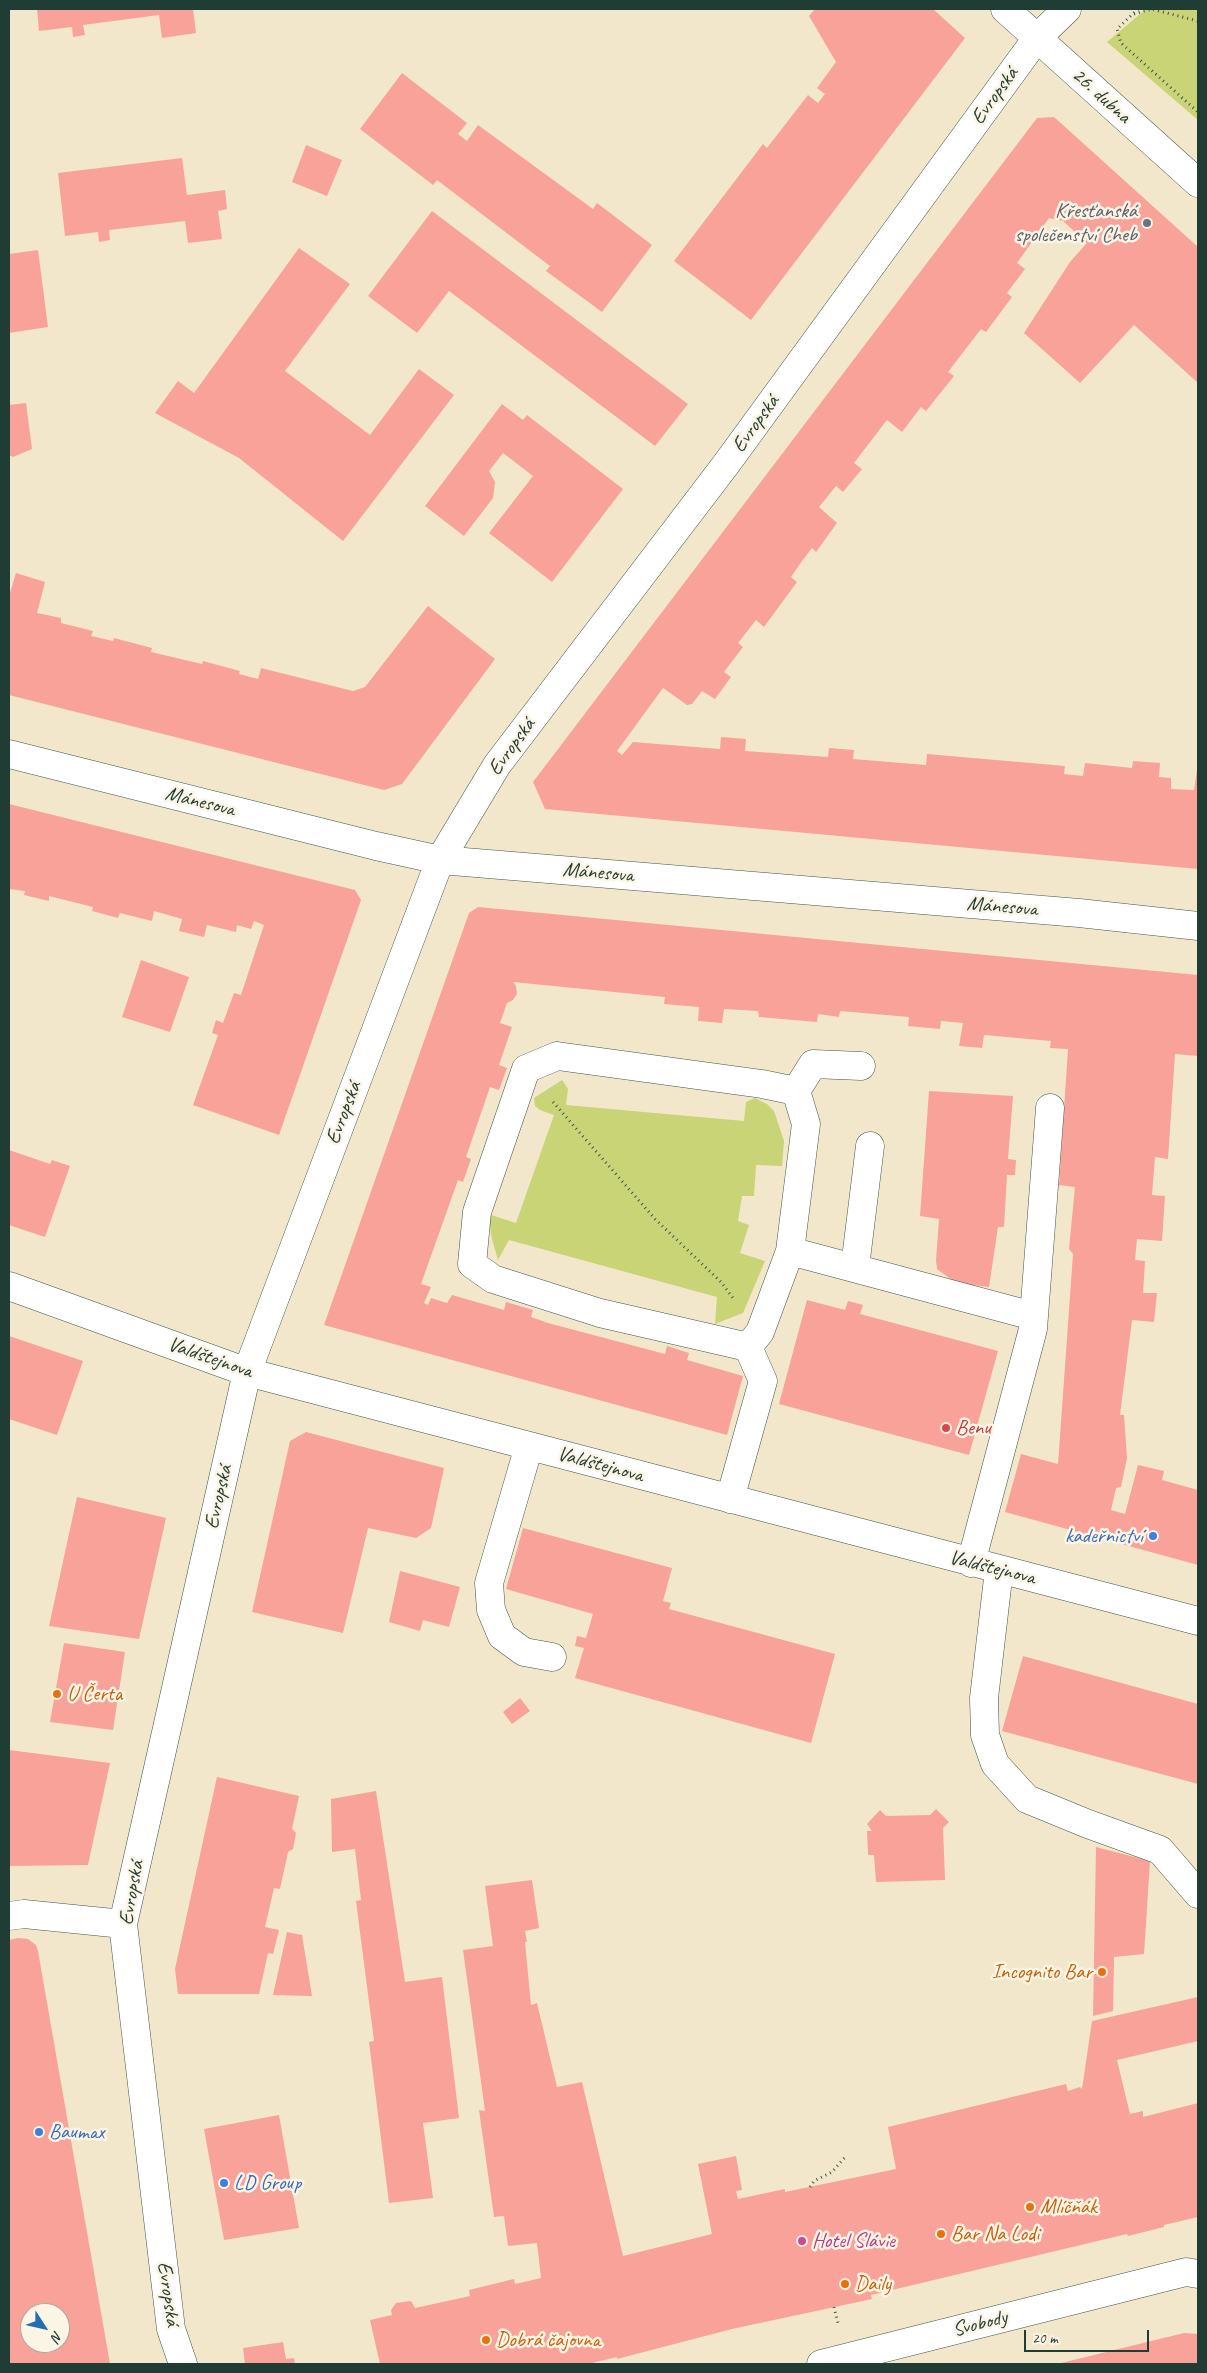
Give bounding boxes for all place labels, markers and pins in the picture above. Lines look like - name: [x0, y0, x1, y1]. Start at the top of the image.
- place label: Křesťanská společenství Cheb: [1015, 198, 1137, 248]
- marker: Křesťanská společenství Cheb: [1141, 217, 1153, 229]
- place label: Benu: [956, 1415, 991, 1441]
- marker: Benu: [940, 1422, 952, 1434]
- place label: kadeřnictví: [1065, 1523, 1143, 1549]
- marker: kadeřnictví: [1147, 1530, 1159, 1542]
- place label: U Čerta: [67, 1681, 122, 1707]
- marker: U Čerta: [51, 1688, 63, 1700]
- place label: Incognito Bar: [992, 1959, 1092, 1985]
- marker: Incognito Bar: [1096, 1966, 1108, 1978]
- place label: Baumax: [49, 2119, 104, 2145]
- marker: Baumax: [33, 2126, 45, 2138]
- place label: LD Group: [234, 2170, 301, 2196]
- marker: LD Group: [218, 2177, 230, 2189]
- place label: Mlíčňák: [1040, 2194, 1097, 2220]
- marker: Mlíčňák: [1024, 2201, 1036, 2213]
- place label: Bar Na Lodi: [951, 2221, 1039, 2247]
- place label: Hotel Slávie: [812, 2228, 895, 2254]
- marker: Bar Na Lodi: [935, 2228, 947, 2240]
- marker: Hotel Slávie: [796, 2235, 808, 2247]
- place label: Daily: [855, 2271, 891, 2297]
- marker: Daily: [839, 2278, 851, 2290]
- place label: Dobrá čajovna: [496, 2327, 600, 2353]
- marker: Dobrá čajovna: [480, 2334, 492, 2346]

